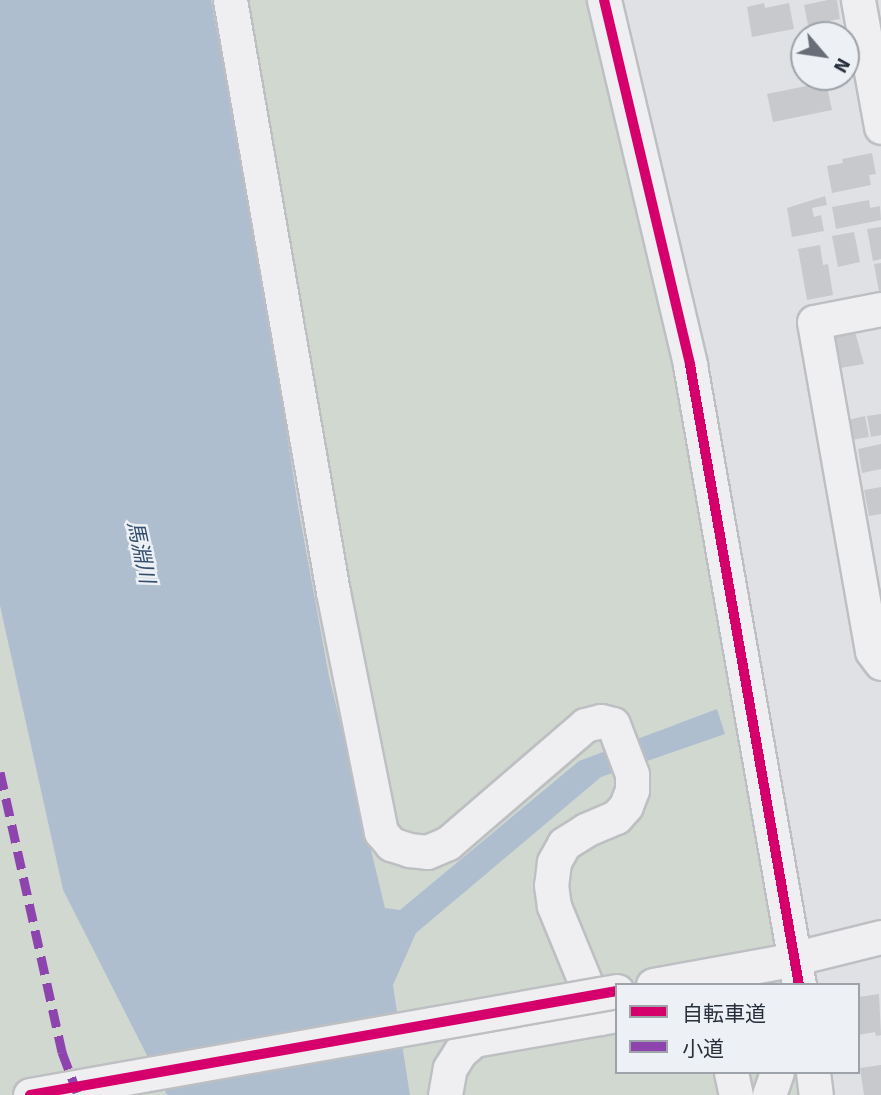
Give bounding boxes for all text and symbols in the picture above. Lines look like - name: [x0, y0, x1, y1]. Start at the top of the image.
- north arrow: [790, 21, 860, 91]
- text: N: [828, 54, 855, 77]
- water label: 馬淵川: [122, 519, 160, 585]
- legend: [615, 983, 860, 1074]
- text: 自転車道: [682, 1001, 766, 1027]
- text: 小道: [682, 1036, 724, 1062]

